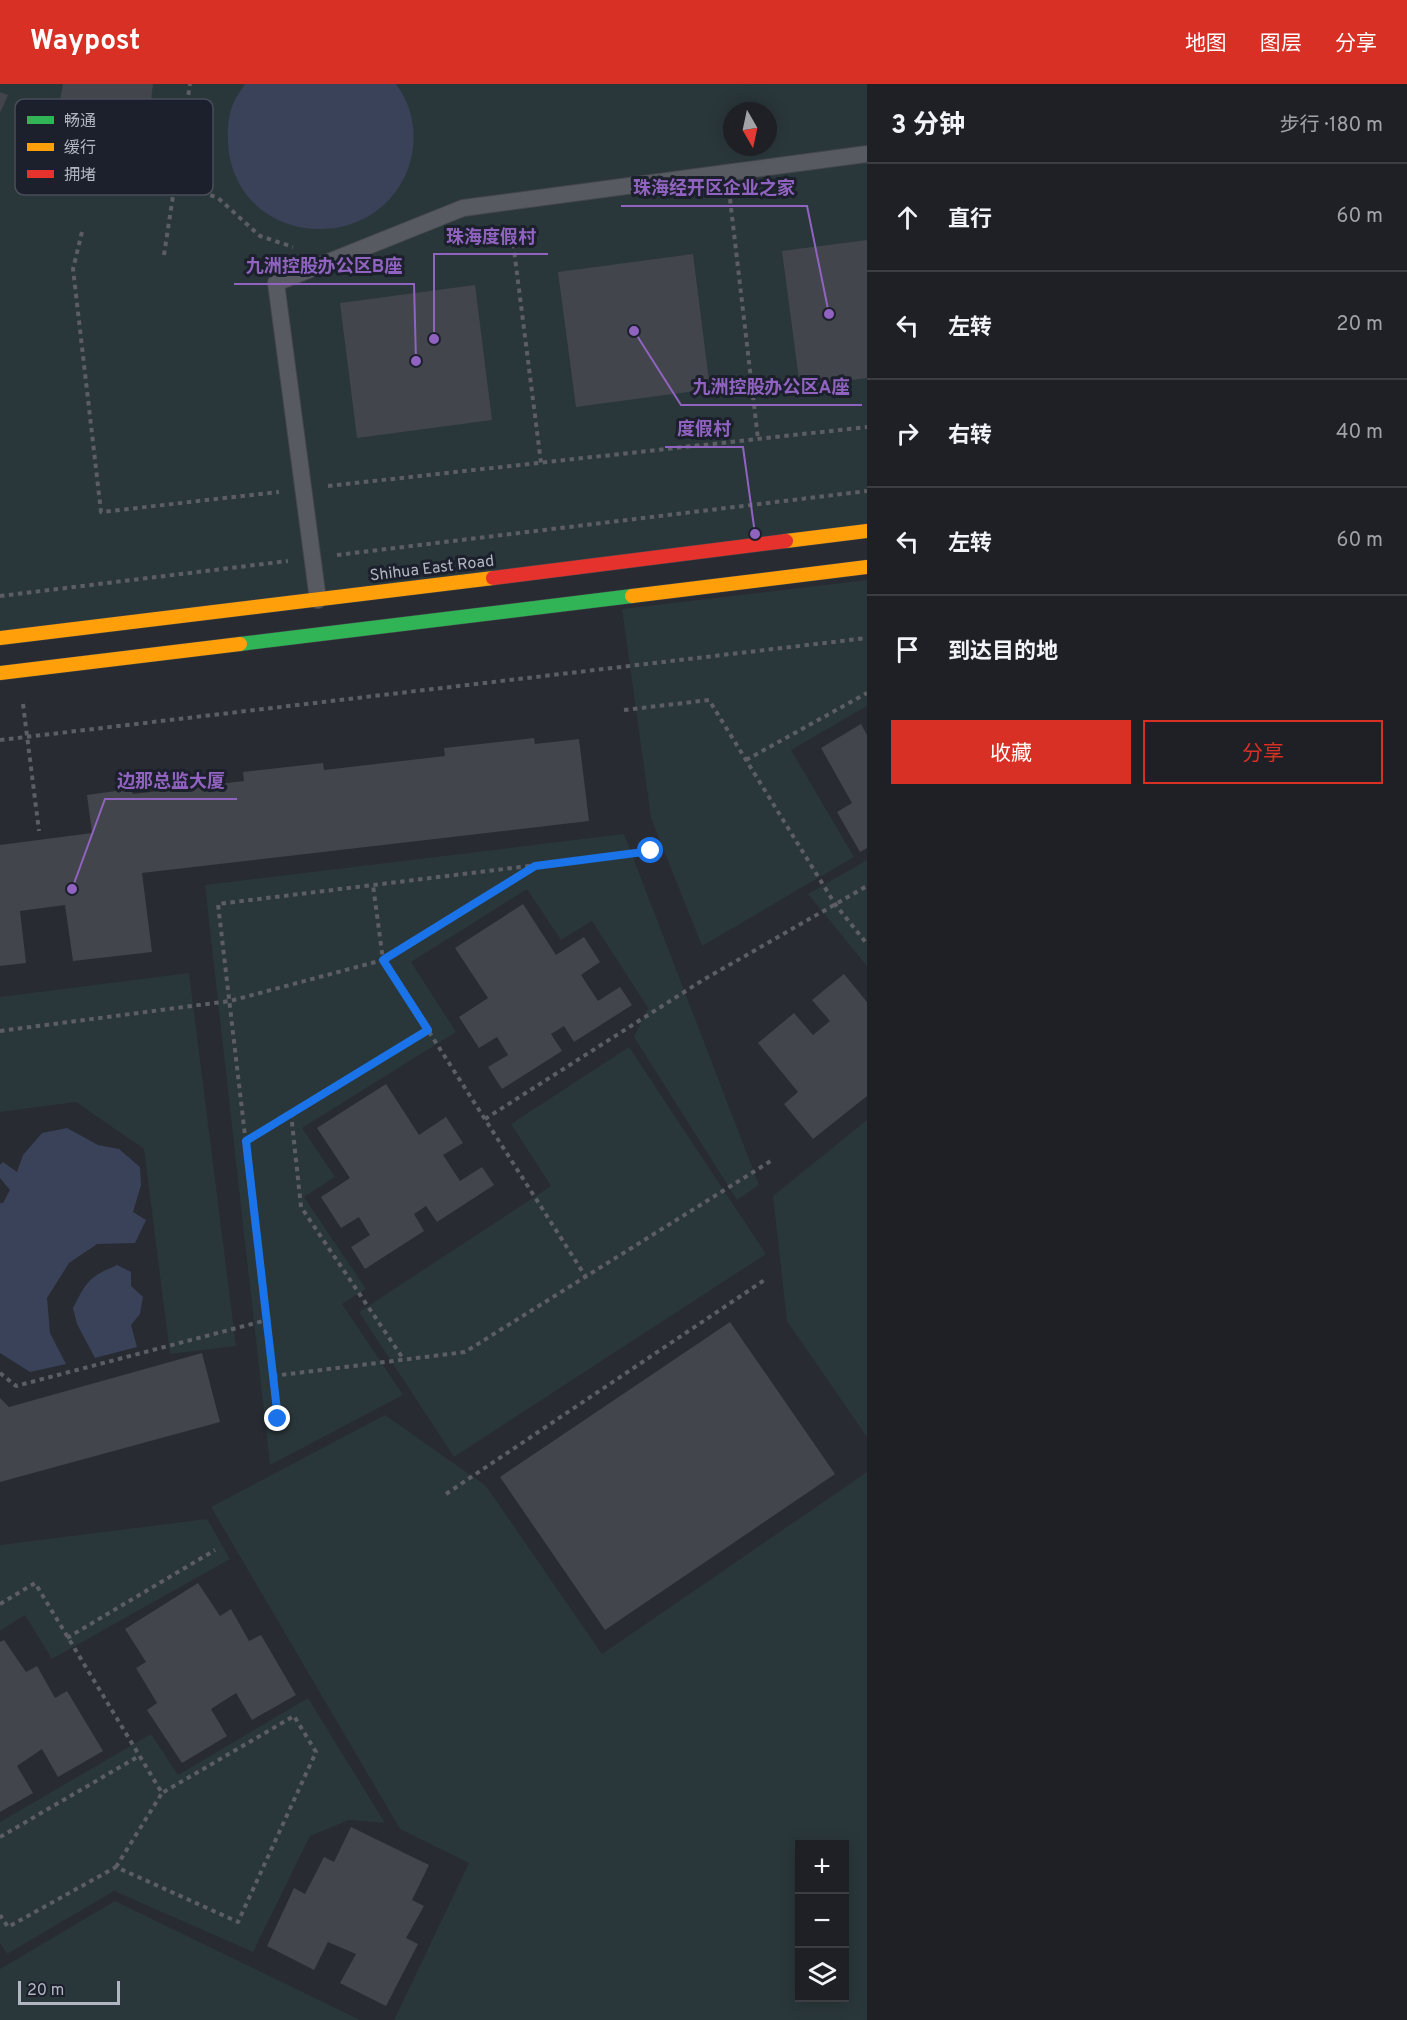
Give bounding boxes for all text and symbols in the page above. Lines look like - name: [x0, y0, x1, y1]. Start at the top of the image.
- text: Waypost: [30, 24, 140, 60]
- text: 地图: [1185, 31, 1227, 58]
- text: 图层: [1260, 31, 1302, 58]
- text: 分享: [1335, 31, 1377, 58]
- legend: [15, 99, 213, 195]
- north arrow: [723, 102, 777, 156]
- text: 3 分钟: [891, 110, 965, 143]
- text: 畅通: [64, 112, 96, 132]
- text: 步行 · 180 m: [1280, 113, 1383, 139]
- text: 缓行: [64, 139, 96, 159]
- text: 拥堵: [64, 166, 96, 186]
- callout: 珠海经开区企业之家: [621, 170, 807, 206]
- text: 珠海经开区企业之家: [633, 178, 795, 201]
- icon: ahead: [891, 201, 924, 234]
- text: 60 m: [1337, 204, 1383, 230]
- text: 直行: [948, 207, 992, 234]
- callout: 珠海度假村: [434, 218, 548, 254]
- text: 珠海度假村: [446, 227, 536, 250]
- callout: 九洲控股办公区B座: [234, 248, 414, 284]
- text: 九洲控股办公区B座: [246, 256, 402, 279]
- icon: left: [891, 309, 924, 342]
- text: 20 m: [1336, 312, 1383, 338]
- text: 左转: [948, 315, 992, 342]
- callout: 九洲控股办公区A座: [681, 369, 862, 405]
- text: 九洲控股办公区A座: [693, 377, 849, 400]
- callout: 度假村: [665, 411, 743, 447]
- icon: right: [891, 417, 924, 450]
- text: 度假村: [677, 419, 731, 442]
- text: 40 m: [1336, 420, 1383, 446]
- text: 右转: [948, 423, 992, 450]
- icon: left: [891, 525, 924, 558]
- text: 60 m: [1337, 528, 1383, 554]
- text: 左转: [948, 531, 992, 558]
- street label: Shihua East Road: [369, 551, 495, 587]
- icon: arrive: [891, 633, 924, 666]
- text: 到达目的地: [948, 639, 1058, 666]
- button: 收藏: [891, 720, 1131, 784]
- button: 分享: [1143, 720, 1383, 784]
- callout: 边那总监大厦: [105, 763, 237, 799]
- text: 边那总监大厦: [117, 771, 225, 794]
- route start: [637, 837, 663, 863]
- route end: [264, 1405, 290, 1431]
- map controls: [795, 1840, 849, 2002]
- button: +: [795, 1840, 849, 1894]
- button: −: [795, 1894, 849, 1948]
- button: layers: [795, 1948, 849, 2002]
- scale bar: [18, 1978, 120, 2006]
- text: 20 m: [27, 1981, 64, 2001]

